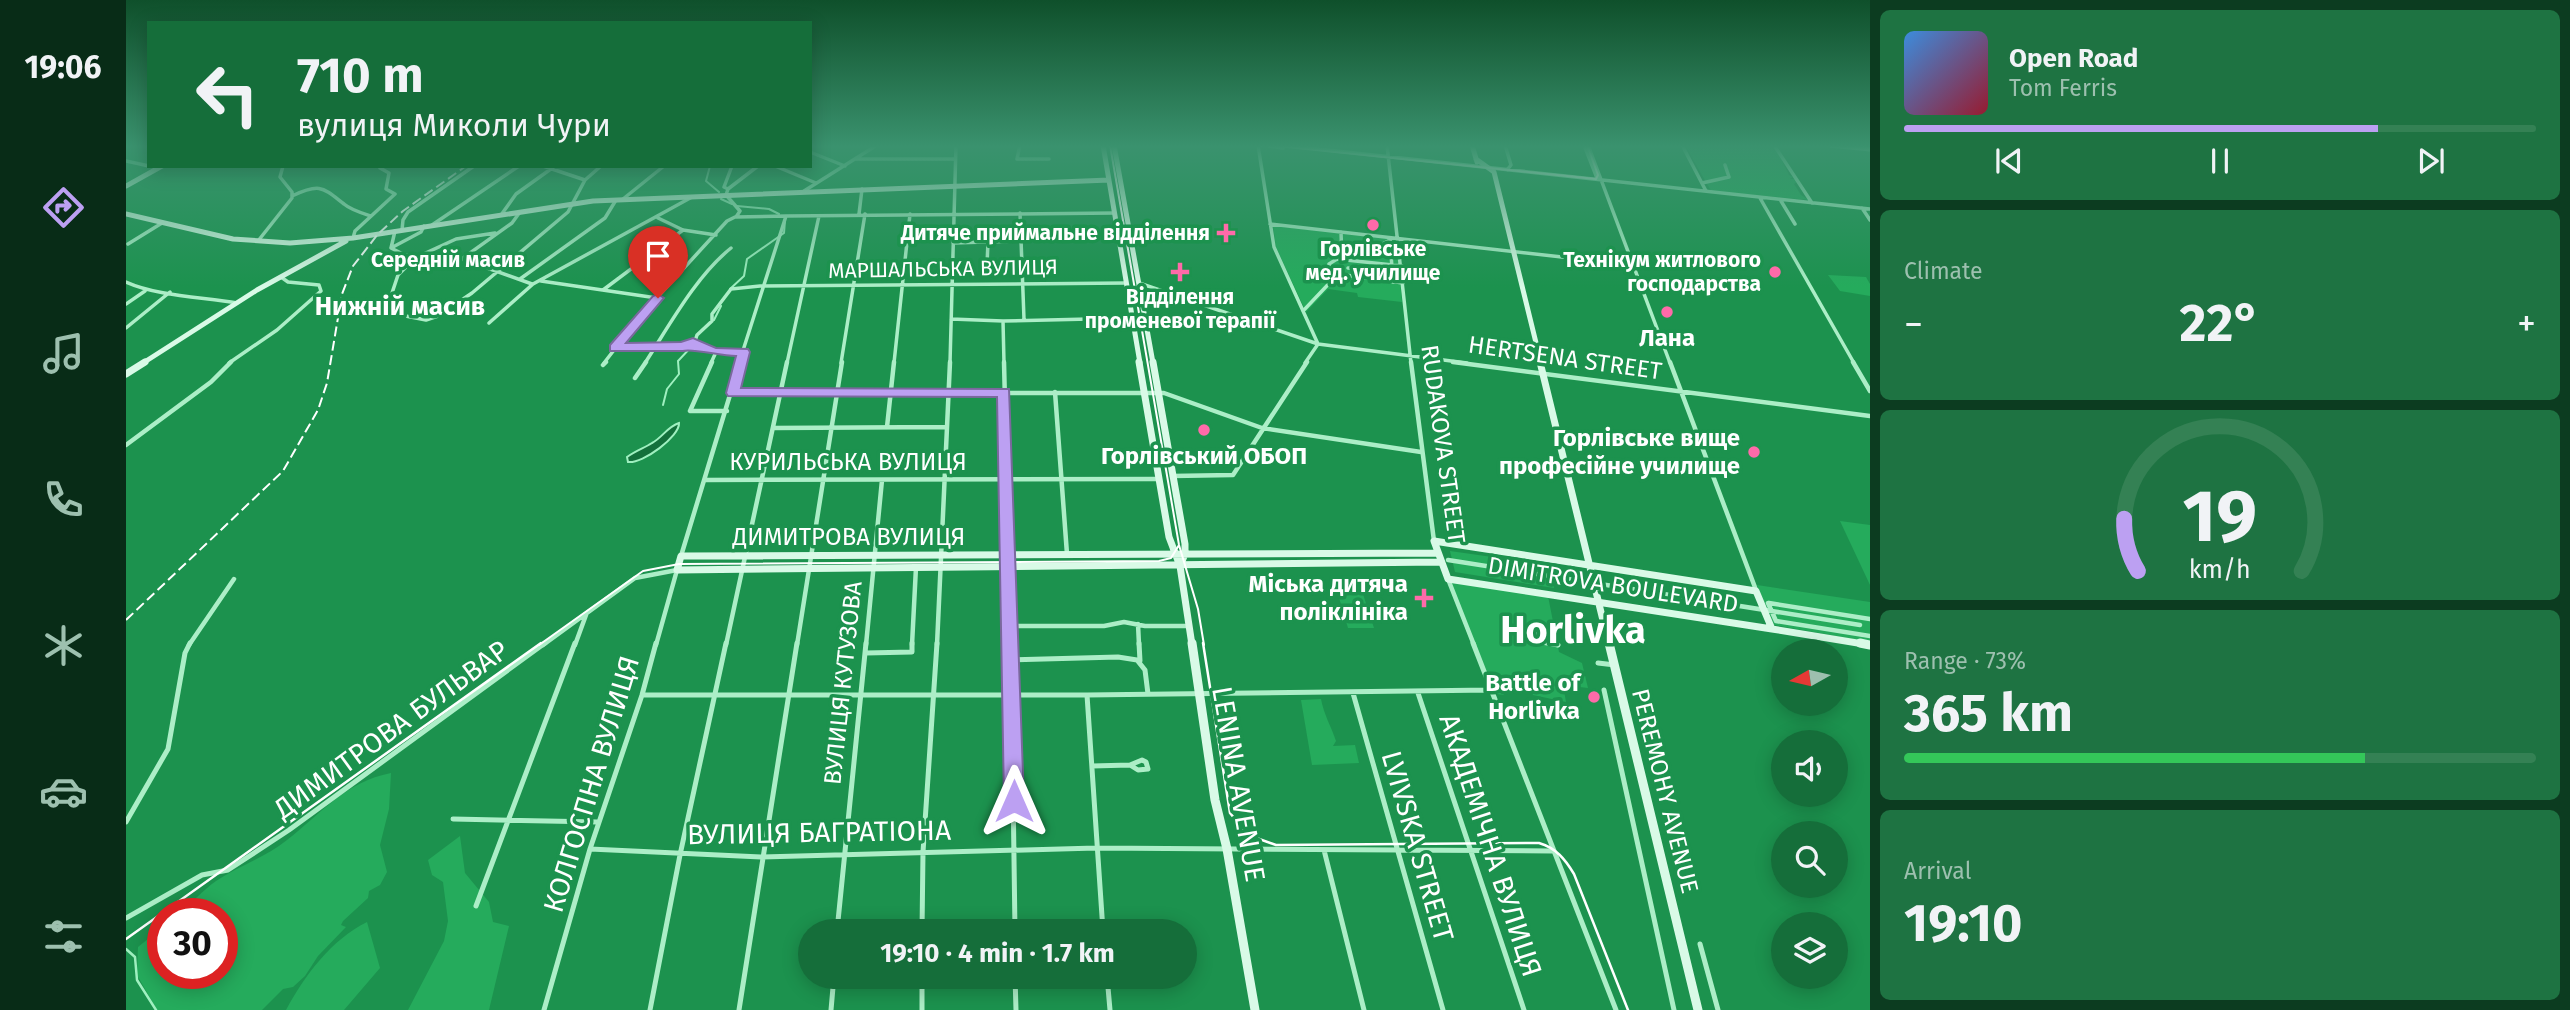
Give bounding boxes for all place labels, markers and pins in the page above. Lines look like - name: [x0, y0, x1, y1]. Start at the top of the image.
- marker: Горлівське мед. училище: [1365, 217, 1381, 233]
- place label: Дитяче приймальне відділення: [900, 220, 1210, 246]
- marker: Дитяче приймальне відділення: [1216, 223, 1236, 243]
- pin: [628, 226, 688, 298]
- place label: Горлівське мед. училище: [1306, 236, 1441, 286]
- place label: Технікум житлового господарства: [1563, 247, 1761, 297]
- marker: Відділення променевої терапії: [1170, 262, 1190, 282]
- marker: Технікум житлового господарства: [1767, 264, 1783, 280]
- place label: Відділення променевої терапії: [1085, 284, 1277, 334]
- marker: Лана: [1659, 304, 1675, 320]
- place label: Лана: [1639, 324, 1695, 352]
- marker: Горлівський ОБОП: [1196, 422, 1212, 438]
- place label: Горлівське вище професійне училище: [1499, 424, 1740, 480]
- place label: Горлівський ОБОП: [1101, 442, 1307, 470]
- marker: Горлівське вище професійне училище: [1746, 444, 1762, 460]
- place label: Міська дитяча поліклініка: [1249, 570, 1408, 626]
- marker: Міська дитяча поліклініка: [1414, 588, 1434, 608]
- place label: Battle of Horlivka: [1485, 669, 1582, 725]
- marker: Battle of Horlivka: [1586, 689, 1602, 705]

